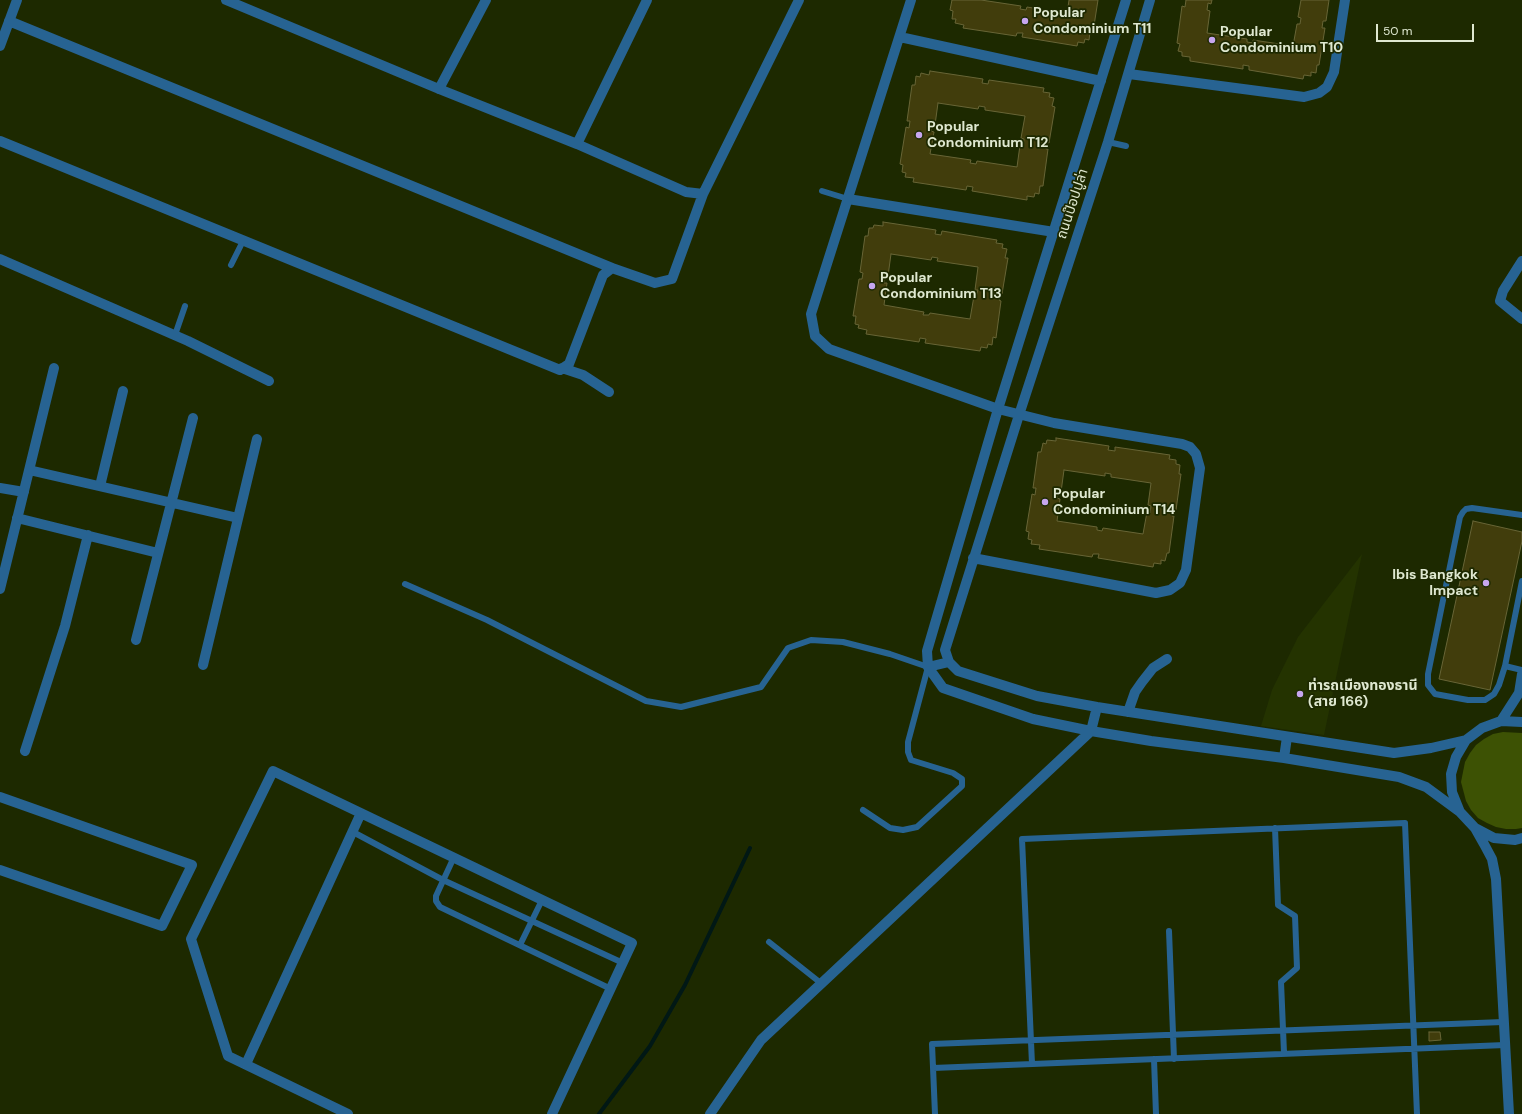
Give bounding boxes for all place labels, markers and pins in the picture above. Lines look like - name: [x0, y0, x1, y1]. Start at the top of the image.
- place label: Popular Condominium T11: [1033, 5, 1151, 38]
- marker: Popular Condominium T11: [1020, 16, 1030, 26]
- place label: Popular Condominium T10: [1220, 24, 1343, 56]
- marker: Popular Condominium T10: [1207, 35, 1217, 45]
- place label: Popular Condominium T12: [927, 119, 1048, 152]
- marker: Popular Condominium T12: [914, 130, 924, 140]
- place label: Popular Condominium T13: [880, 270, 1002, 302]
- marker: Popular Condominium T13: [867, 281, 877, 291]
- place label: Popular Condominium T14: [1053, 486, 1175, 518]
- marker: Popular Condominium T14: [1040, 497, 1050, 507]
- place label: Ibis Bangkok Impact: [1392, 567, 1478, 600]
- marker: Ibis Bangkok Impact: [1481, 578, 1491, 588]
- place label: ท่ารถเมืองทองธานี (สาย 166): [1308, 678, 1417, 710]
- marker: ท่ารถเมืองทองธานี (สาย 166): [1295, 689, 1305, 699]

